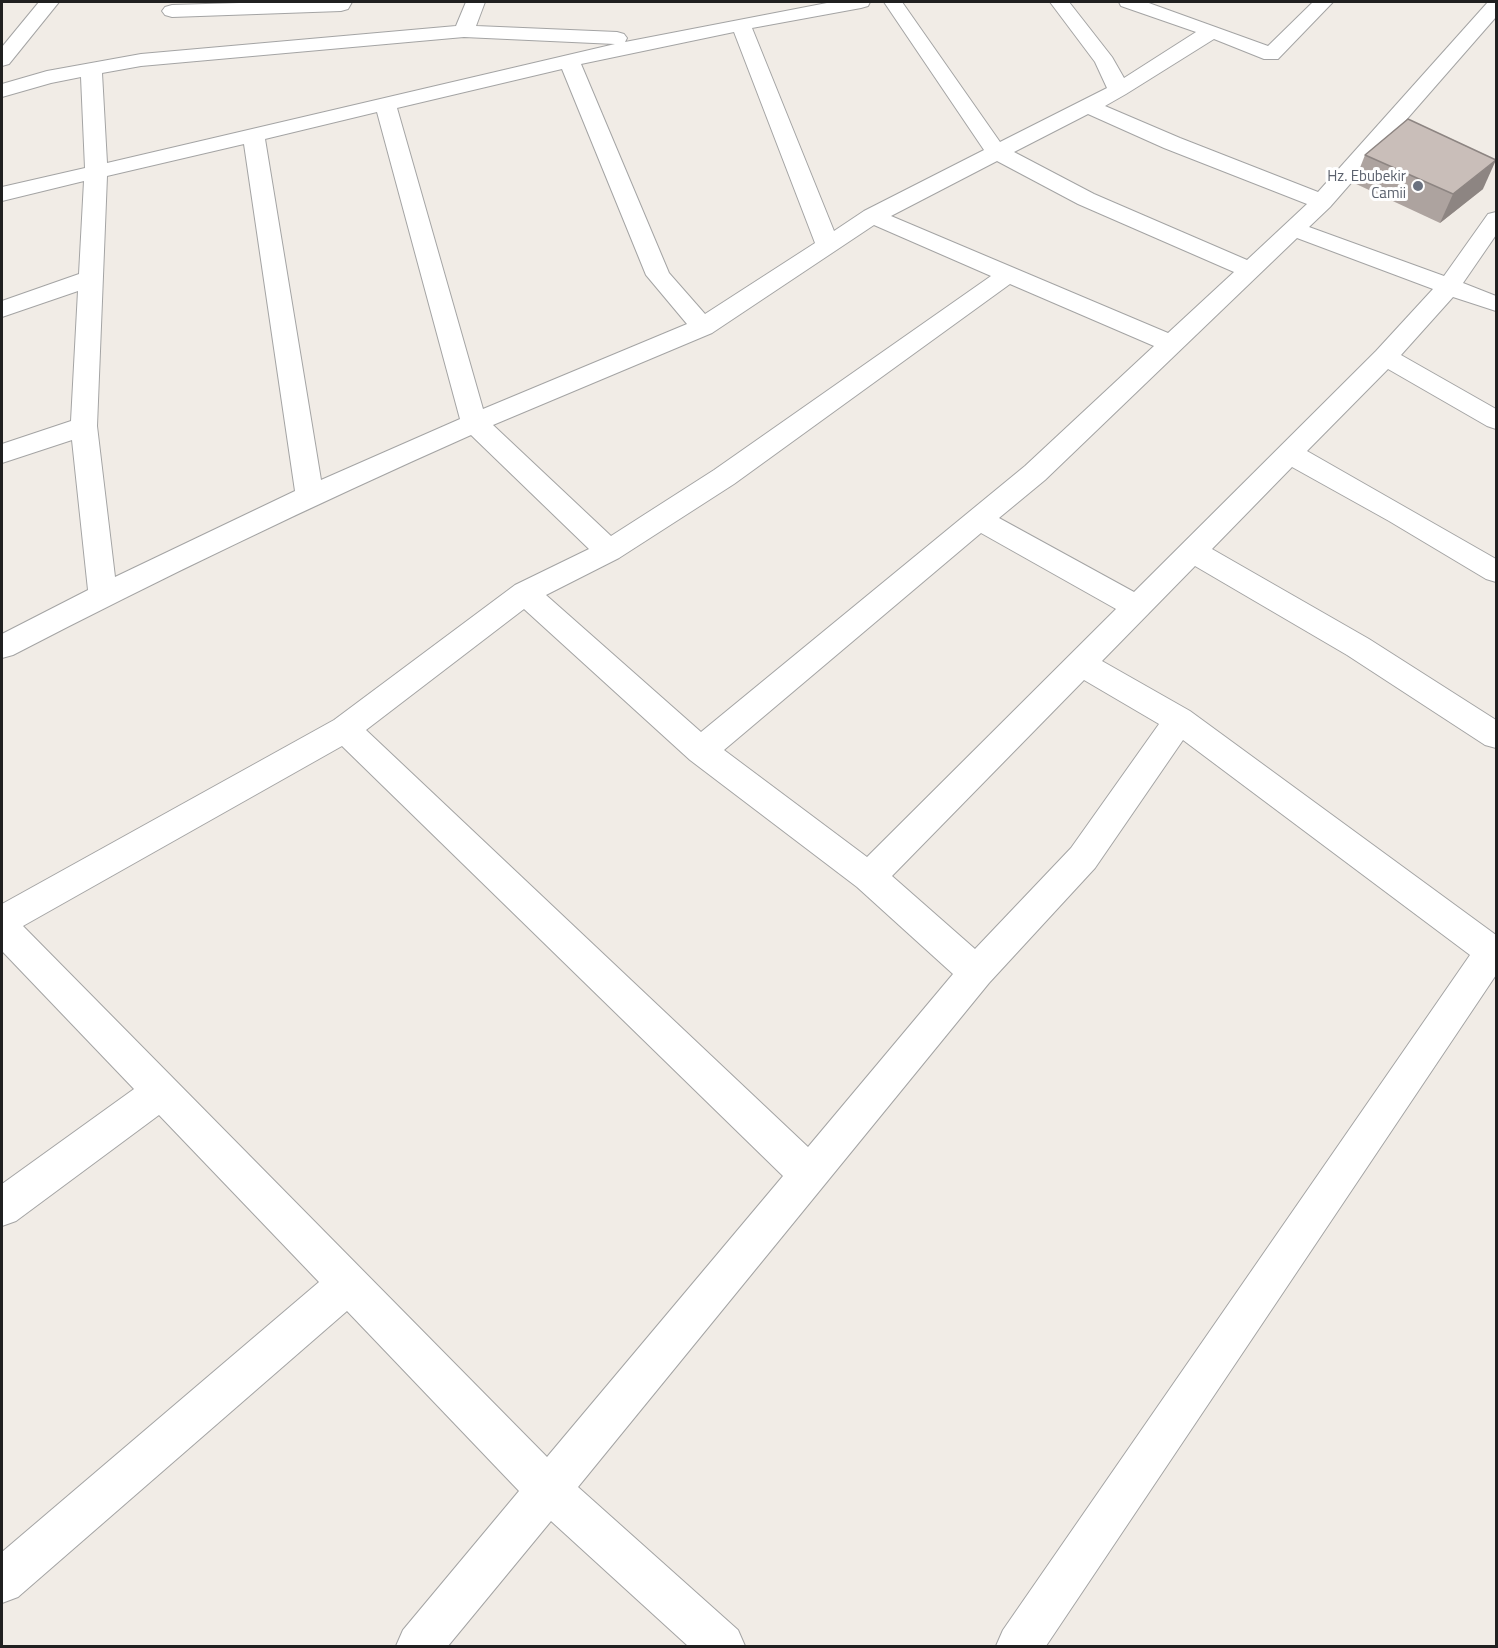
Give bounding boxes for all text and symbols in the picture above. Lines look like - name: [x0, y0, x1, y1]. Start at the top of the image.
- place label: Hz. Ebubekir Camii: [1327, 168, 1406, 203]
- marker: Hz. Ebubekir Camii: [1411, 179, 1425, 193]

